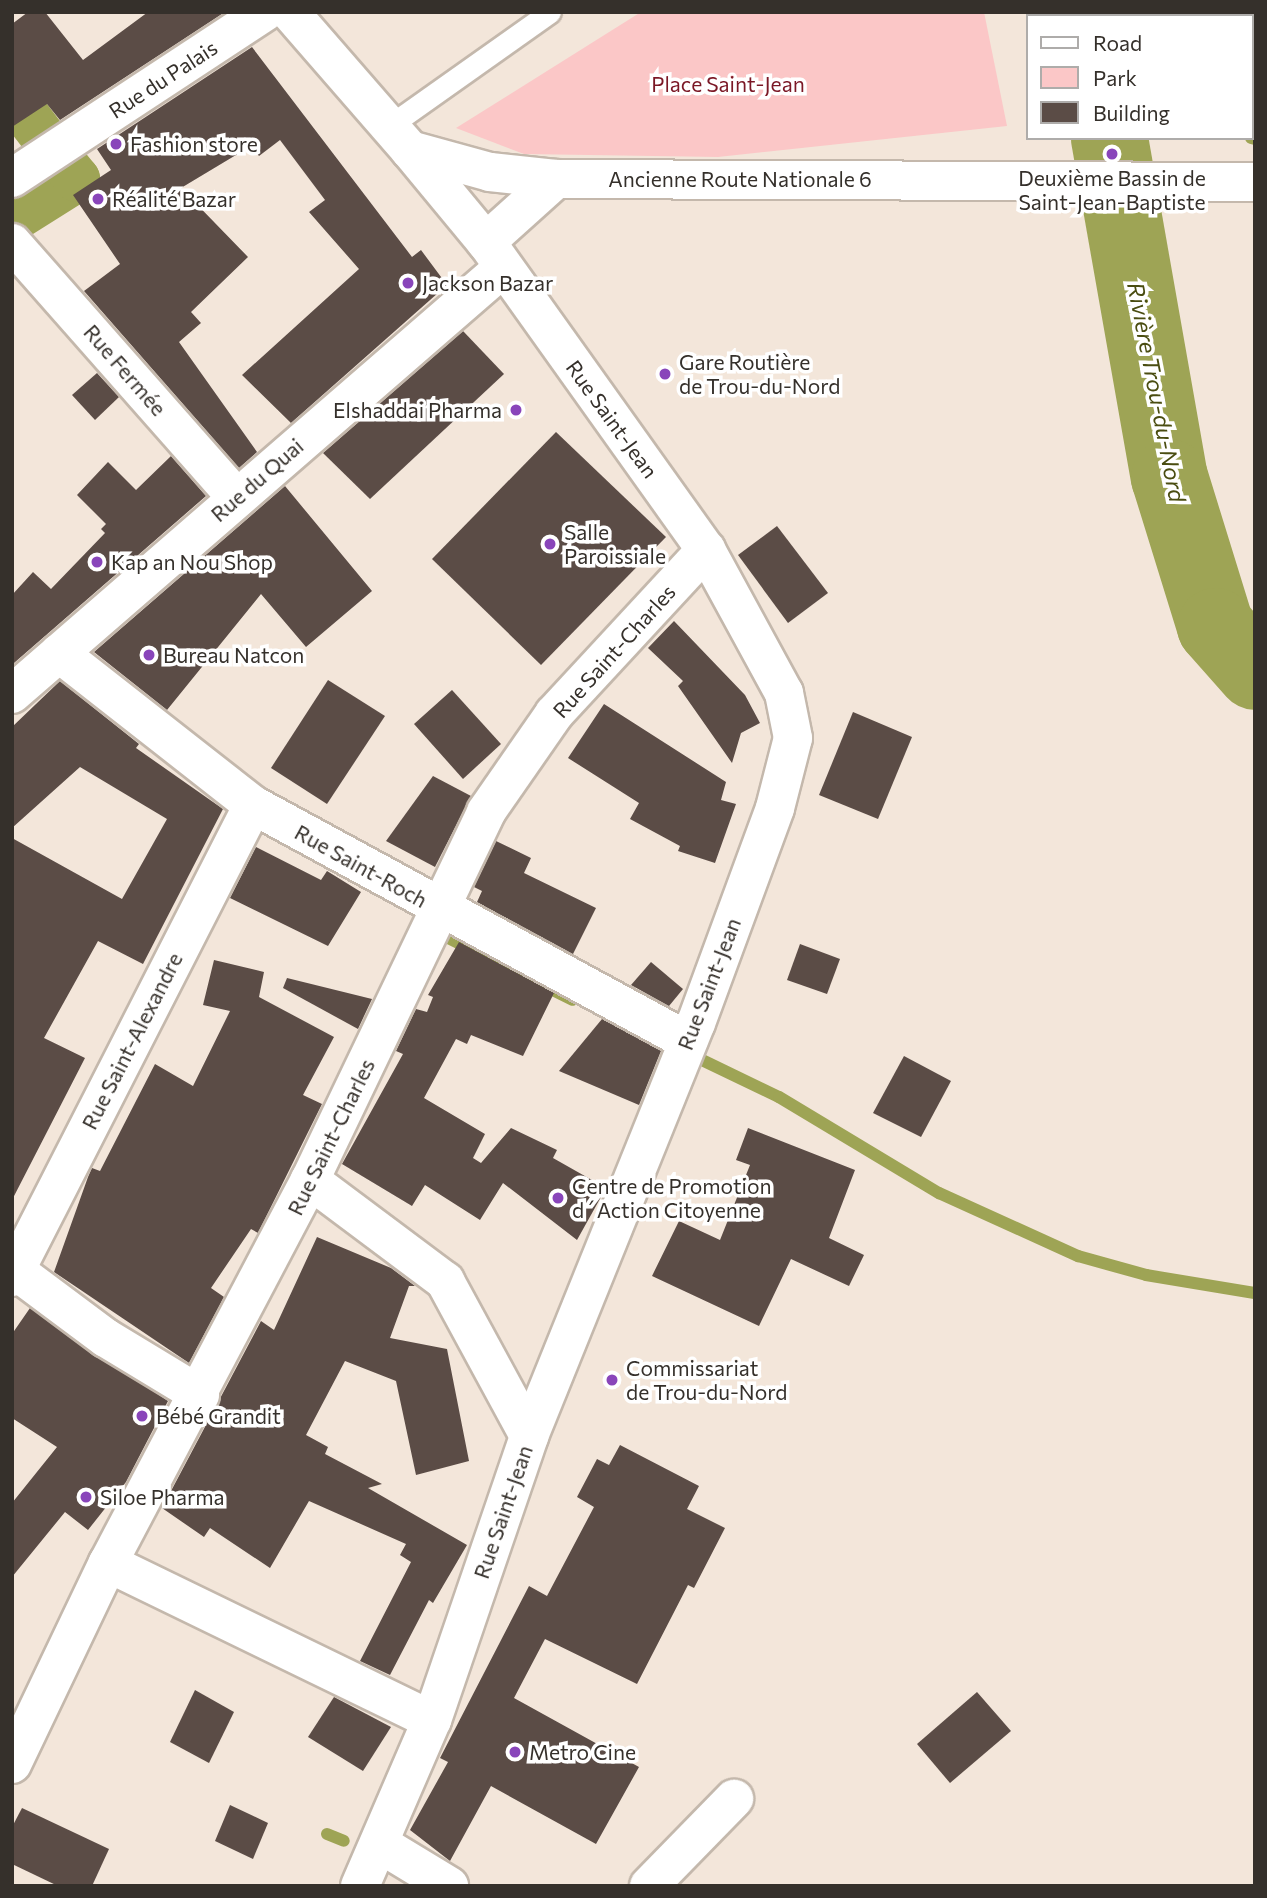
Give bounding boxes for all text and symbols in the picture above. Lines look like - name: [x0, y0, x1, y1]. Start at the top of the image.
- legend: [1026, 14, 1253, 140]
- text: Road: [1093, 30, 1142, 55]
- street label: Rue du Palais: [104, 35, 222, 123]
- text: Park: [1093, 65, 1137, 90]
- park label: Place Saint-Jean: [651, 71, 805, 97]
- text: Building: [1093, 100, 1170, 125]
- place label: Fashion store: [130, 131, 258, 157]
- marker: Fashion store: [108, 136, 124, 152]
- marker: Deuxième Bassin de Saint-Jean-Baptiste: [1104, 146, 1120, 162]
- place label: Deuxième Bassin de Saint-Jean-Baptiste: [1018, 165, 1206, 215]
- street label: Ancienne Route Nationale 6: [608, 166, 872, 192]
- place label: Réalité Bazar: [112, 186, 236, 212]
- marker: Réalité Bazar: [90, 191, 106, 207]
- place label: Jackson Bazar: [422, 270, 553, 296]
- marker: Jackson Bazar: [400, 275, 416, 291]
- water label: Rivière Trou-du-Nord: [1122, 280, 1192, 504]
- street label: Rue Fermée: [79, 319, 171, 421]
- place label: Gare Routière de Trou-du-Nord: [679, 349, 840, 399]
- street label: Rue Saint-Jean: [561, 355, 663, 483]
- marker: Gare Routière de Trou-du-Nord: [657, 366, 673, 382]
- place label: Elshaddai Pharma: [333, 397, 502, 423]
- marker: Elshaddai Pharma: [508, 402, 524, 418]
- street label: Rue du Quai: [206, 433, 308, 527]
- place label: Salle Paroissiale: [564, 519, 666, 569]
- marker: Salle Paroissiale: [542, 536, 558, 552]
- place label: Kap an Nou Shop: [111, 549, 273, 575]
- marker: Kap an Nou Shop: [89, 554, 105, 570]
- street label: Rue Saint-Charles: [548, 579, 680, 723]
- place label: Bureau Natcon: [163, 642, 304, 668]
- marker: Bureau Natcon: [141, 647, 157, 663]
- street label: Rue Saint-Roch: [290, 819, 432, 913]
- street label: Rue Saint-Jean: [672, 915, 746, 1053]
- street label: Rue Saint-Alexandre: [77, 948, 187, 1134]
- street label: Rue Saint-Charles: [282, 1055, 380, 1219]
- place label: Centre de Promotion d´Action Citoyenne: [572, 1173, 772, 1223]
- marker: Centre de Promotion d´Action Citoyenne: [550, 1190, 566, 1206]
- place label: Commissariat de Trou-du-Nord: [626, 1355, 787, 1405]
- marker: Commissariat de Trou-du-Nord: [604, 1372, 620, 1388]
- place label: Bébé Grandit: [156, 1403, 281, 1429]
- marker: Bébé Grandit: [134, 1408, 150, 1424]
- street label: Rue Saint-Jean: [468, 1442, 538, 1582]
- place label: Siloe Pharma: [100, 1484, 225, 1510]
- marker: Siloe Pharma: [78, 1489, 94, 1505]
- place label: Metro Cine: [529, 1739, 636, 1765]
- marker: Metro Cine: [507, 1744, 523, 1760]

